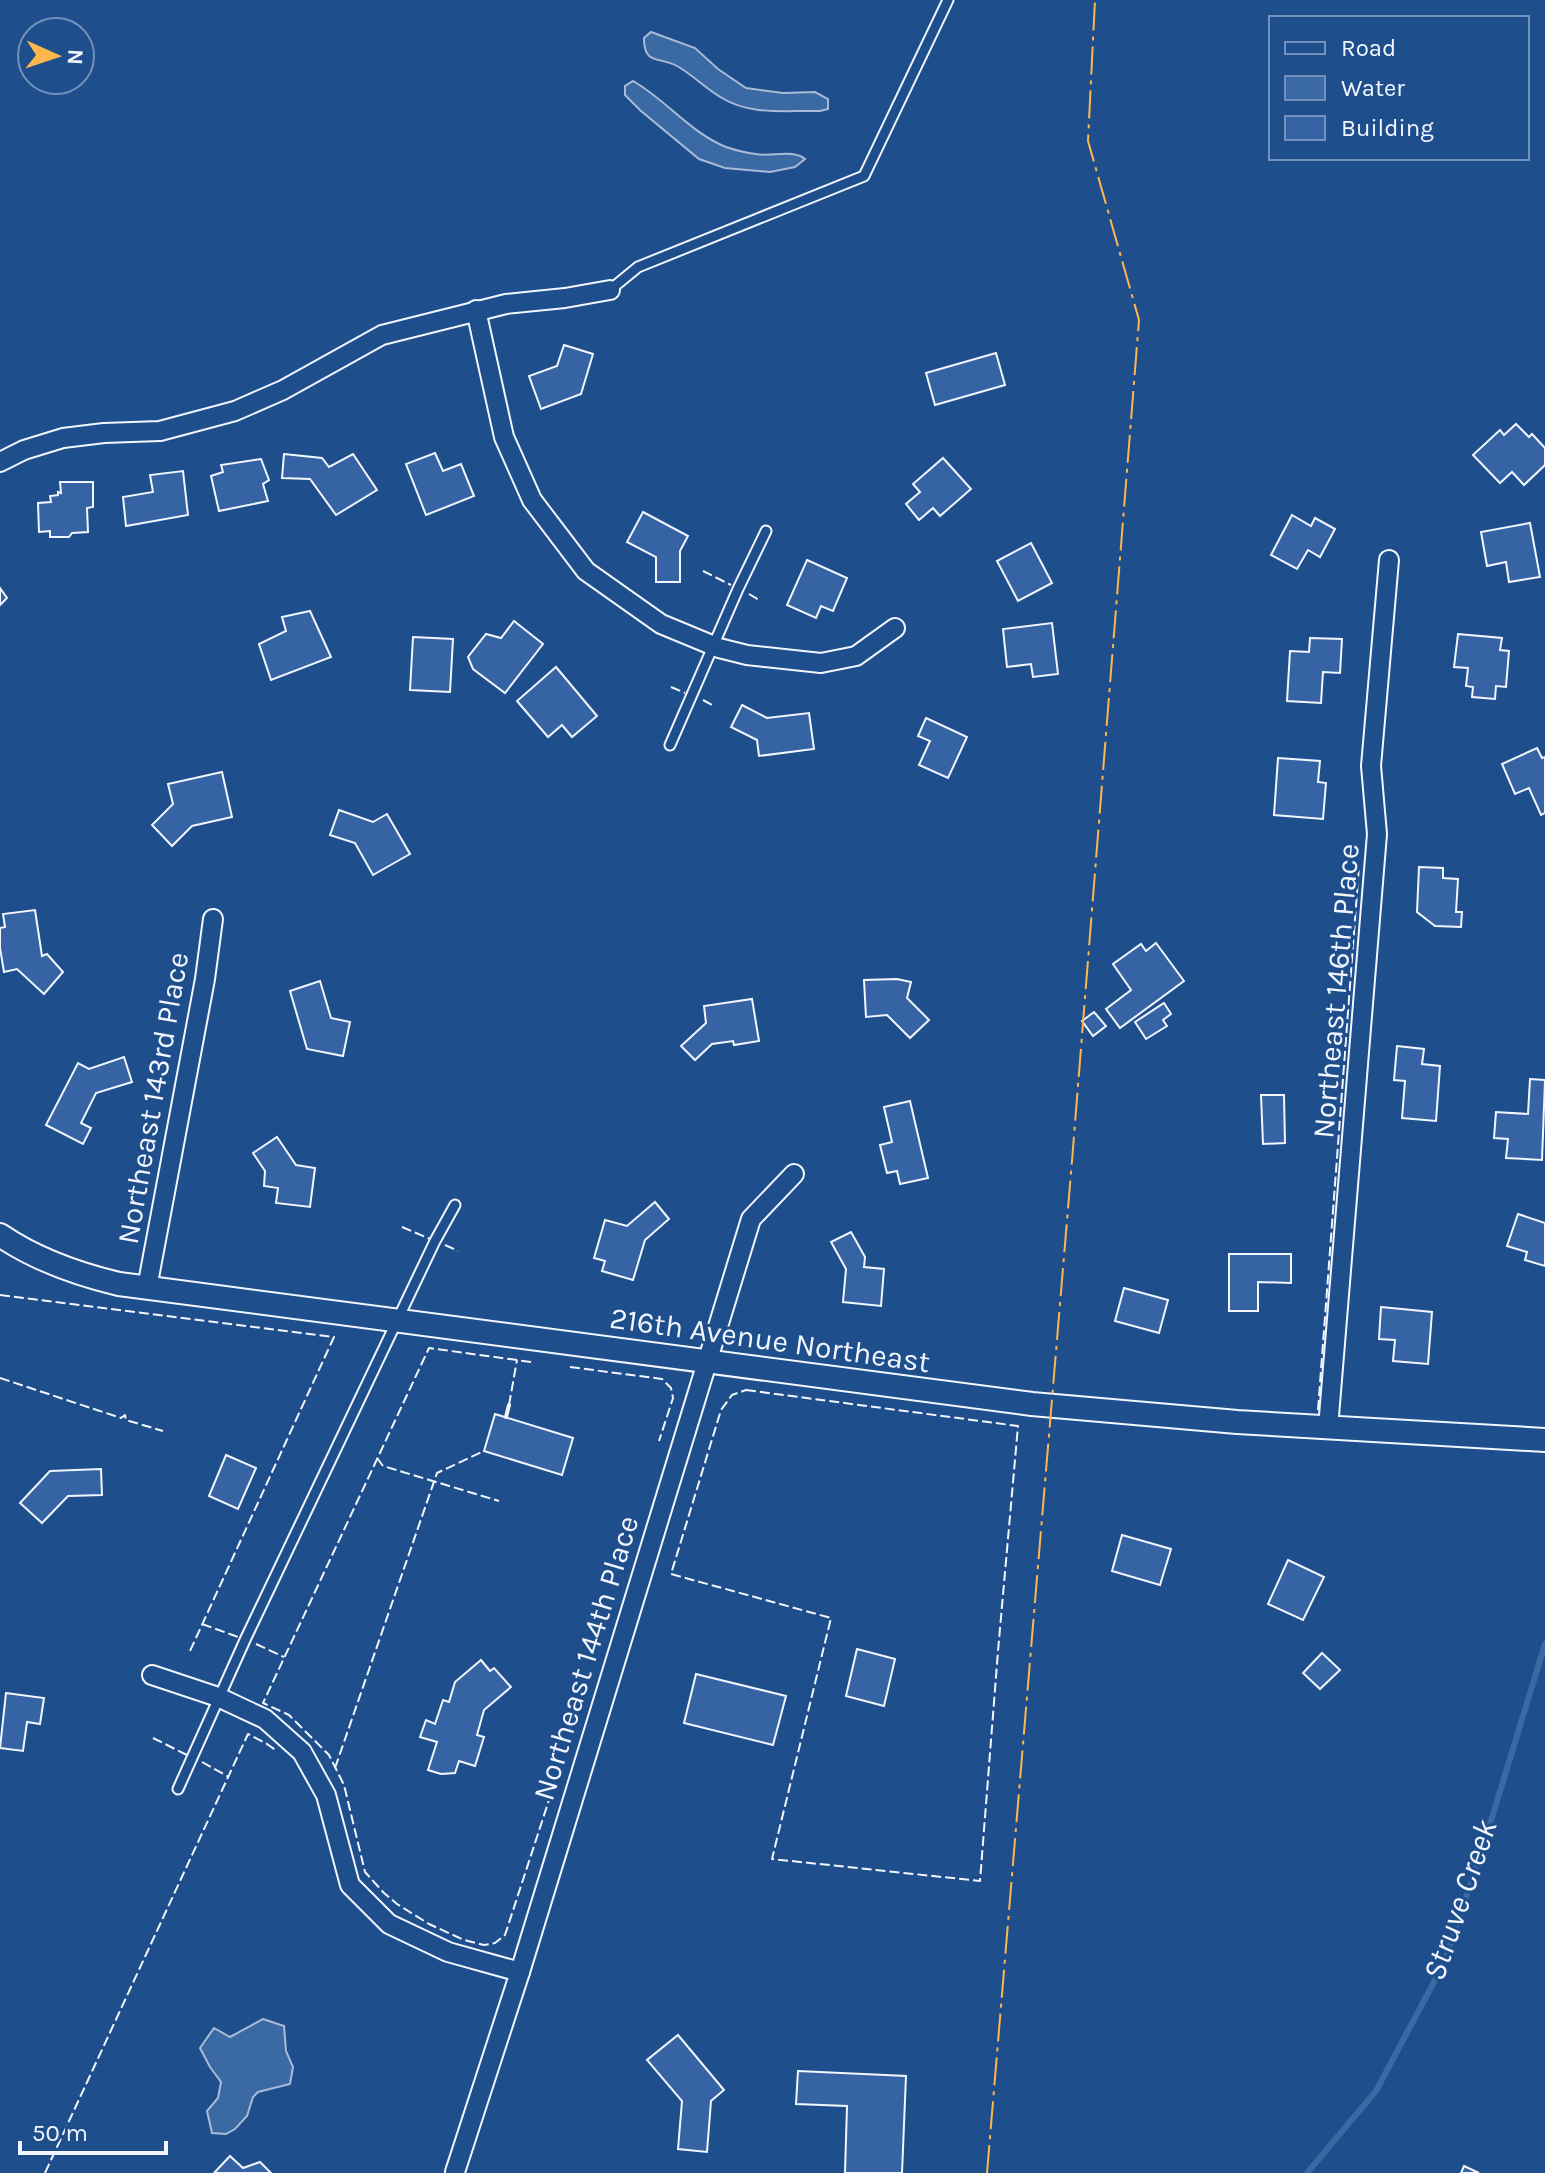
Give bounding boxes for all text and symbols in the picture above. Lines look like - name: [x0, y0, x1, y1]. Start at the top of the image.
- north arrow: [16, 16, 96, 96]
- legend: [1269, 16, 1529, 160]
- text: Road: [1341, 34, 1396, 62]
- text: N: [62, 48, 88, 66]
- text: Water: [1341, 74, 1405, 102]
- text: Building: [1341, 114, 1434, 142]
- street label: Northeast 146th Place: [1305, 842, 1367, 1140]
- street label: Northeast 143rd Place: [110, 949, 196, 1247]
- street label: 216th Avenue Northeast: [608, 1300, 932, 1380]
- street label: Northeast 144th Place: [526, 1511, 646, 1805]
- water label: Struve Creek: [1415, 1814, 1505, 1985]
- scale bar: [20, 2105, 166, 2155]
- text: 50 m: [32, 2119, 88, 2147]

